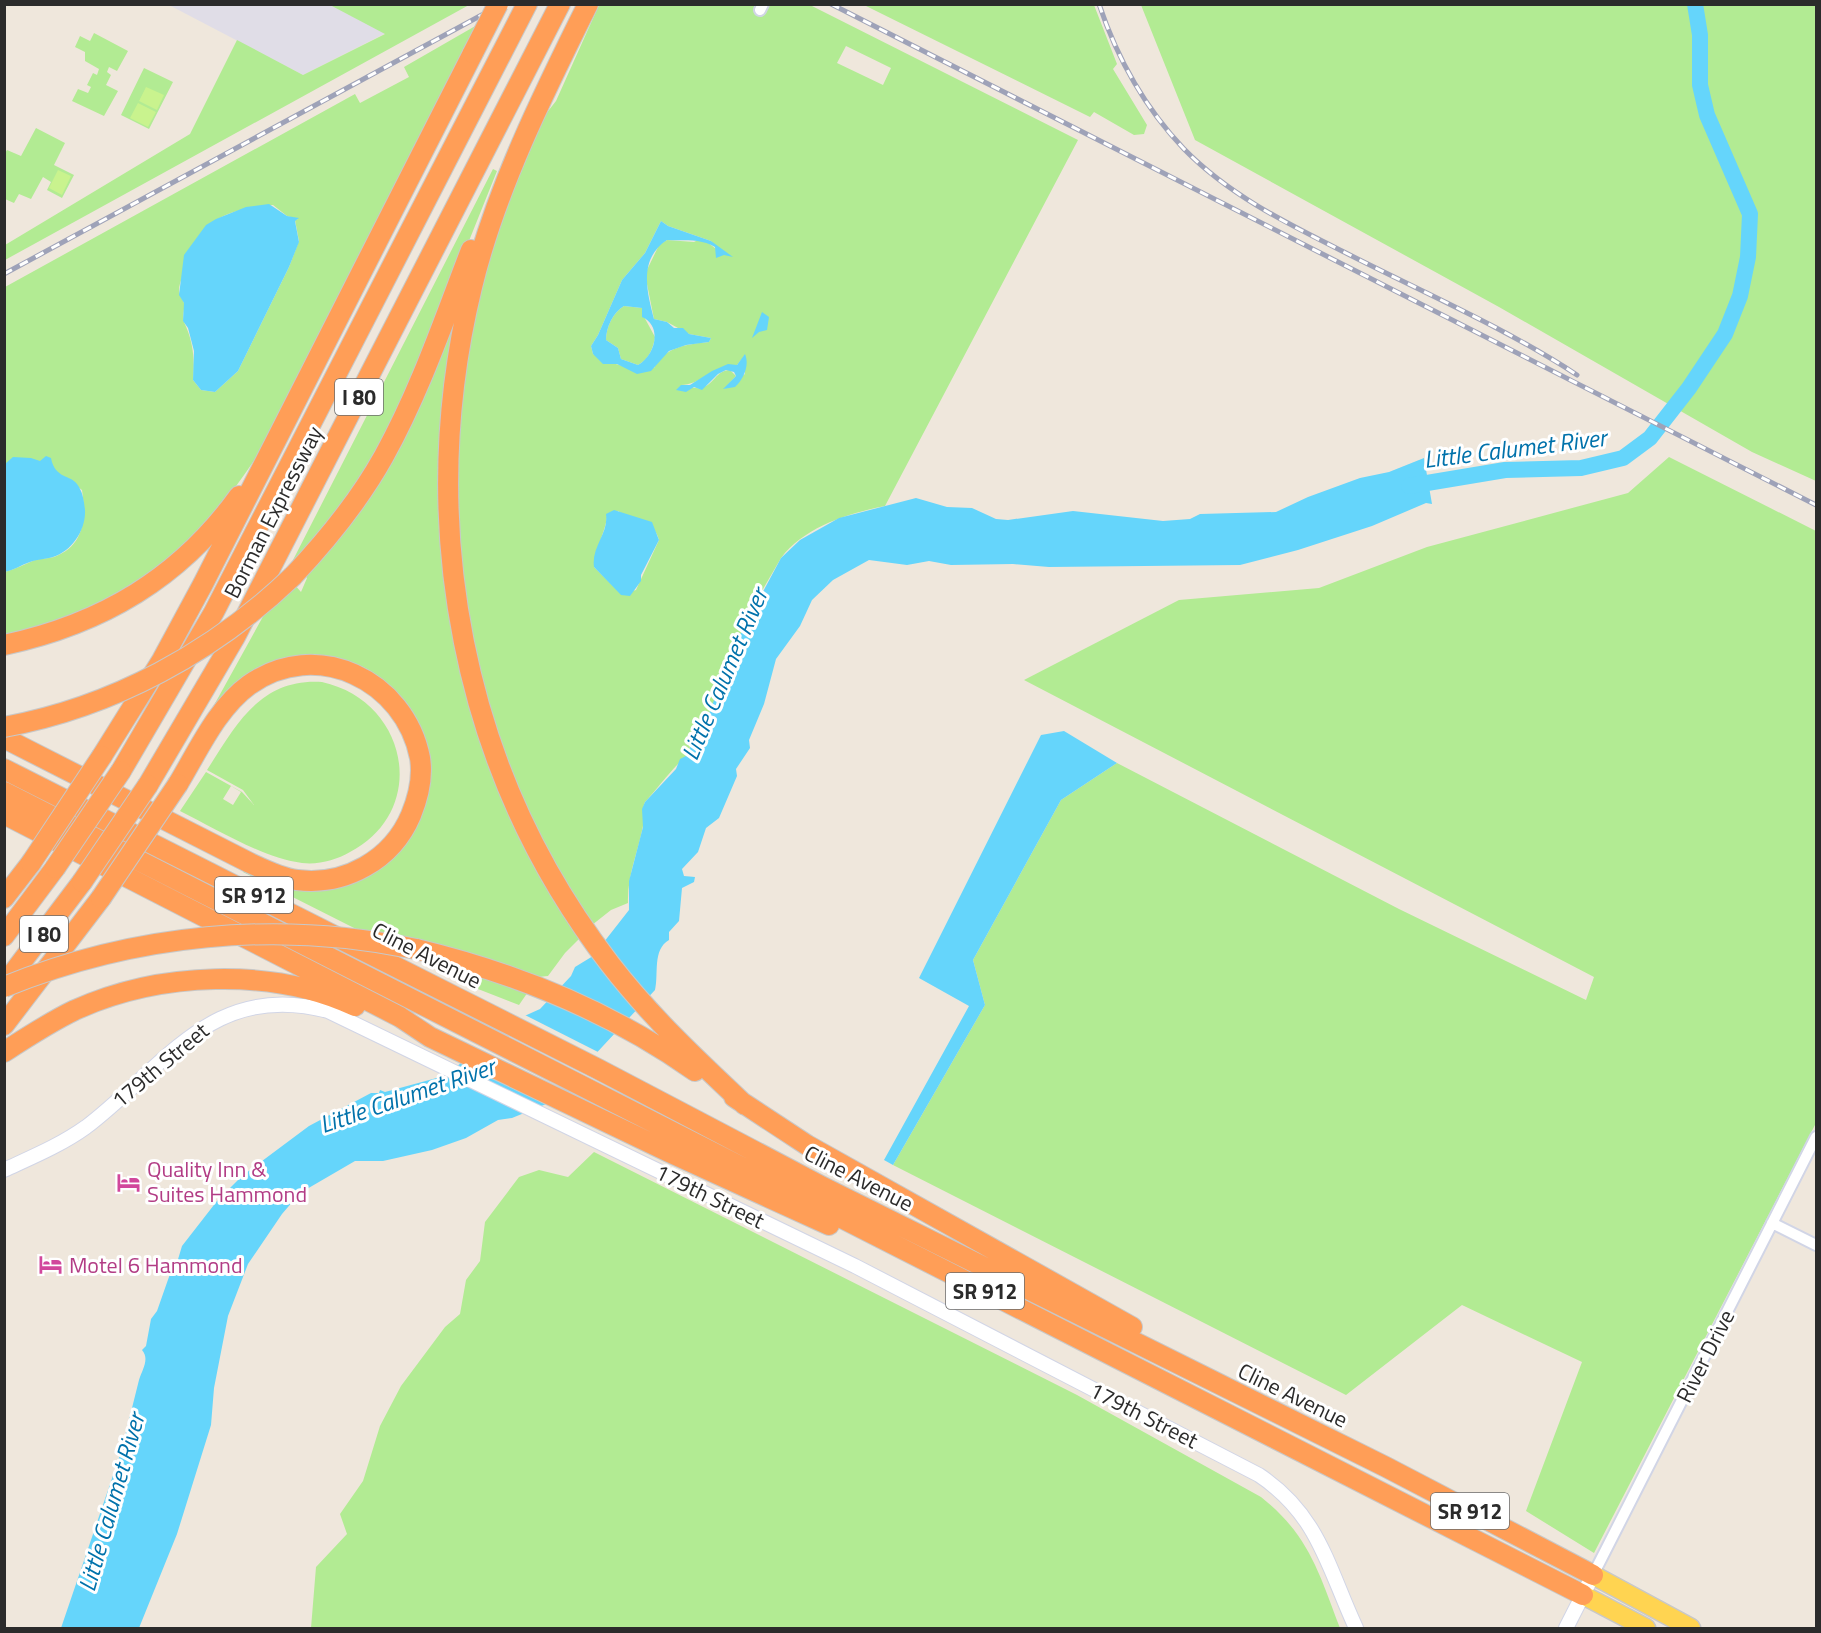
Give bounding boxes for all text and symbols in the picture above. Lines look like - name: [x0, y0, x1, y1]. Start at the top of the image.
- road number: I 80: [335, 379, 383, 415]
- street label: Borman Expressway: [215, 419, 331, 604]
- water label: Little Calumet River: [1422, 419, 1612, 477]
- water label: Little Calumet River: [672, 579, 778, 765]
- road number: SR 912: [215, 877, 293, 913]
- street label: Cline Avenue: [367, 913, 487, 997]
- road number: I 80: [20, 916, 68, 952]
- street label: 179th Street: [104, 1014, 216, 1116]
- water label: Little Calumet River: [314, 1047, 503, 1142]
- street label: Cline Avenue: [799, 1136, 919, 1220]
- place label: Quality Inn & Suites Hammond: [147, 1152, 307, 1211]
- street label: 179th Street: [649, 1155, 771, 1237]
- hotel icon: Quality Inn & Suites Hammond: [116, 1169, 142, 1195]
- place label: Motel 6 Hammond: [69, 1248, 243, 1282]
- hotel icon: Motel 6 Hammond: [38, 1252, 64, 1278]
- road number: SR 912: [946, 1273, 1024, 1309]
- street label: River Drive: [1667, 1304, 1743, 1408]
- street label: Cline Avenue: [1232, 1354, 1354, 1436]
- street label: 179th Street: [1084, 1373, 1205, 1457]
- water label: Little Calumet River: [68, 1406, 155, 1595]
- road number: SR 912: [1431, 1493, 1509, 1529]

